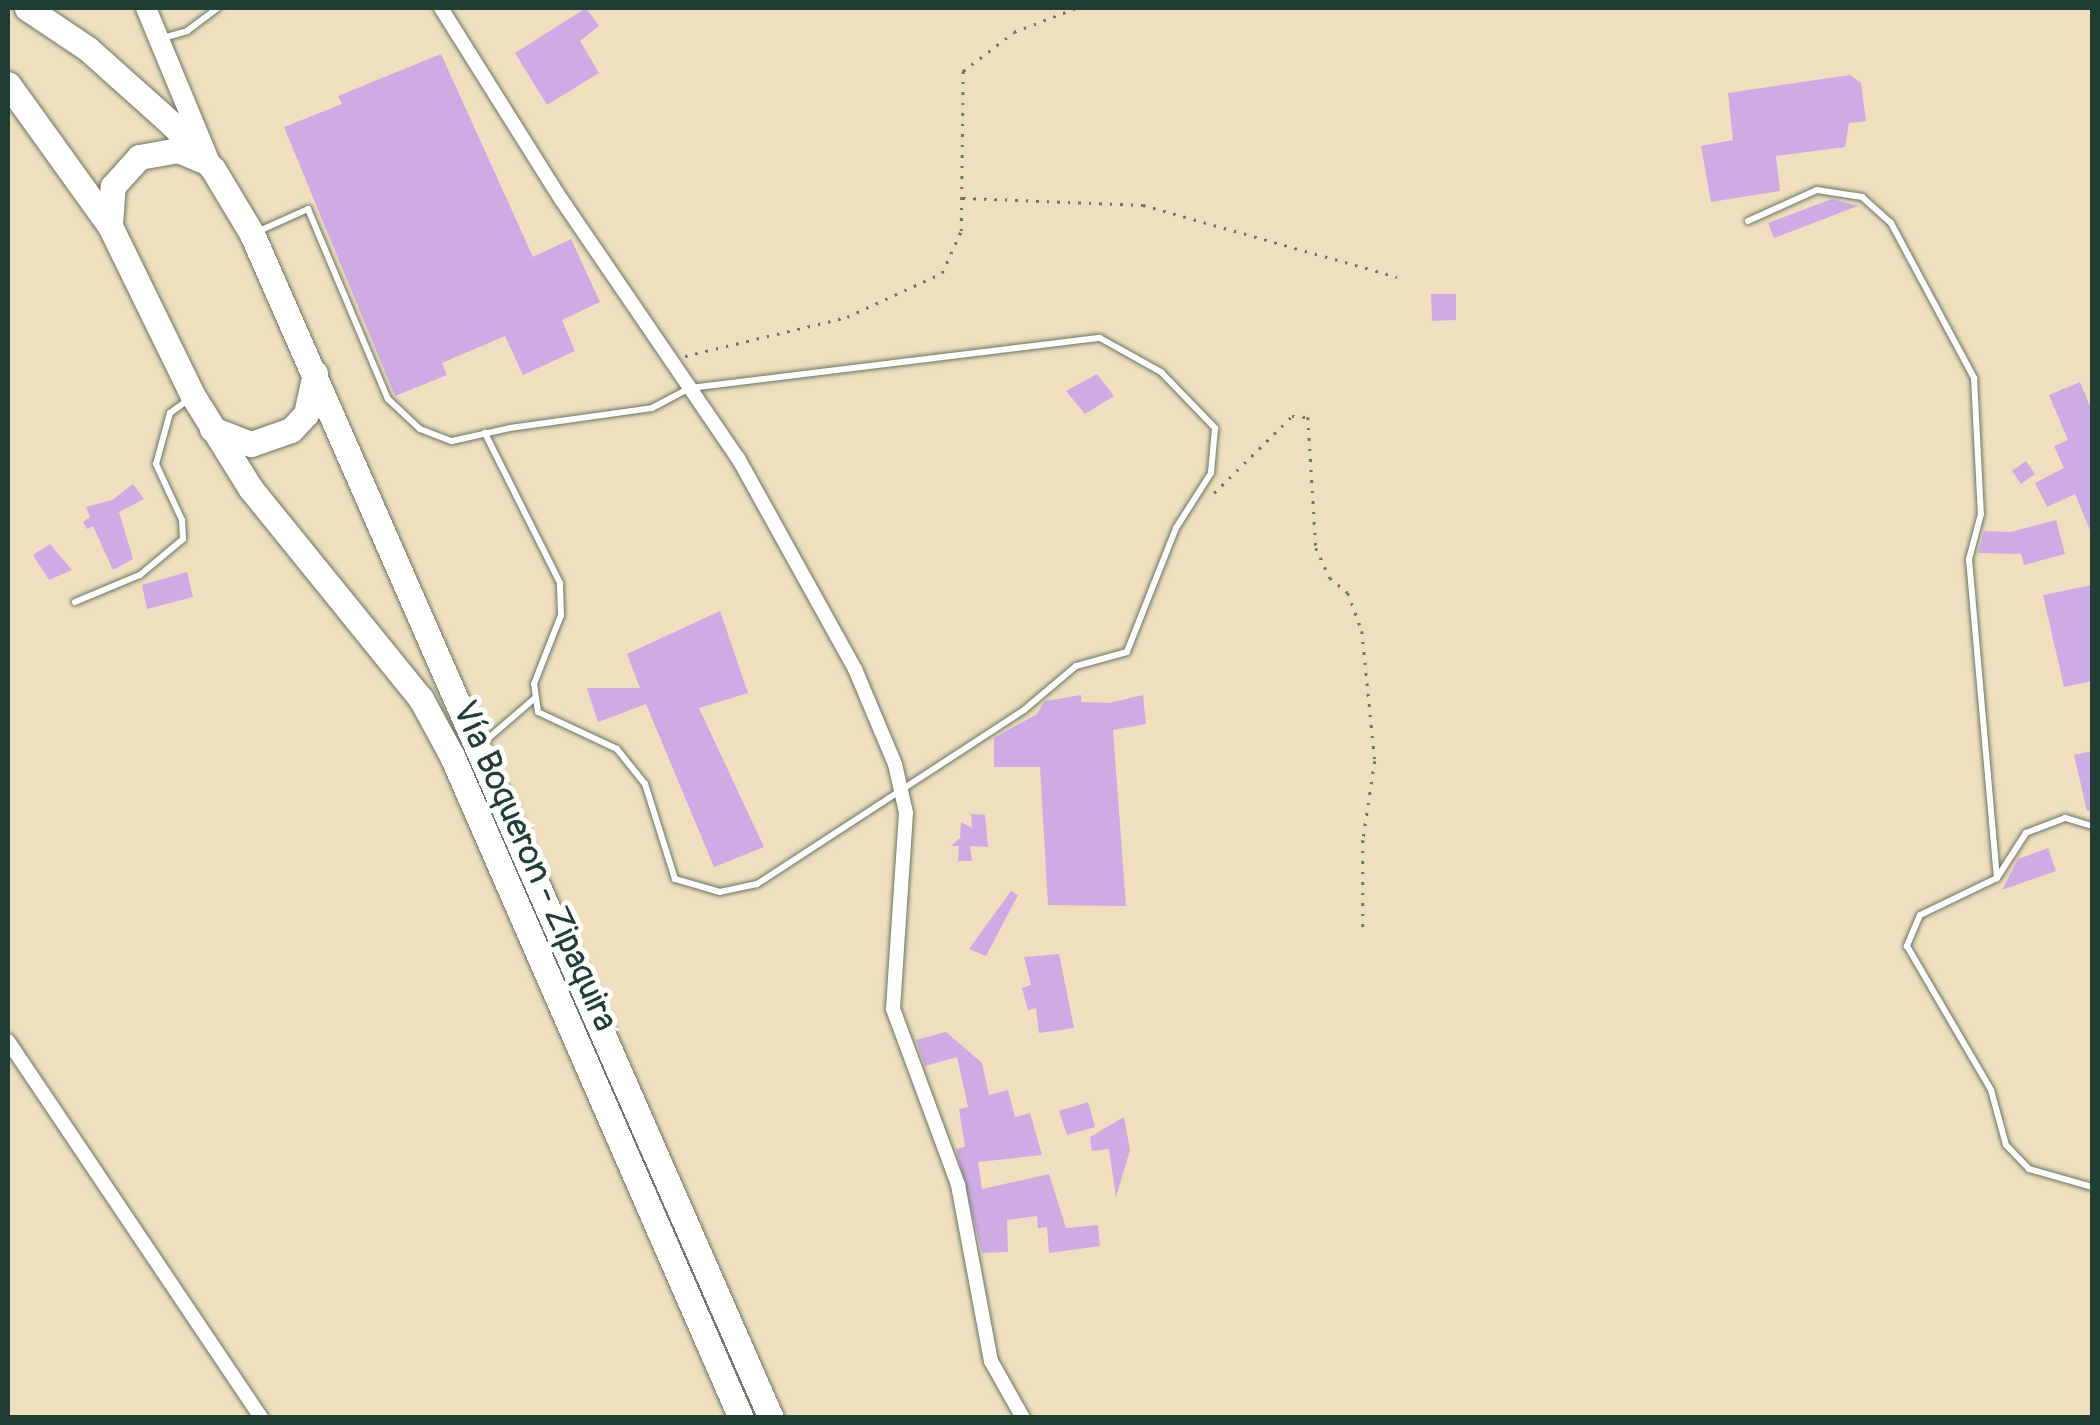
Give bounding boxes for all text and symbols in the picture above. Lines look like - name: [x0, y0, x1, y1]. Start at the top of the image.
- street label: Vía Boqueron - Zipaquira: [443, 695, 627, 1037]

